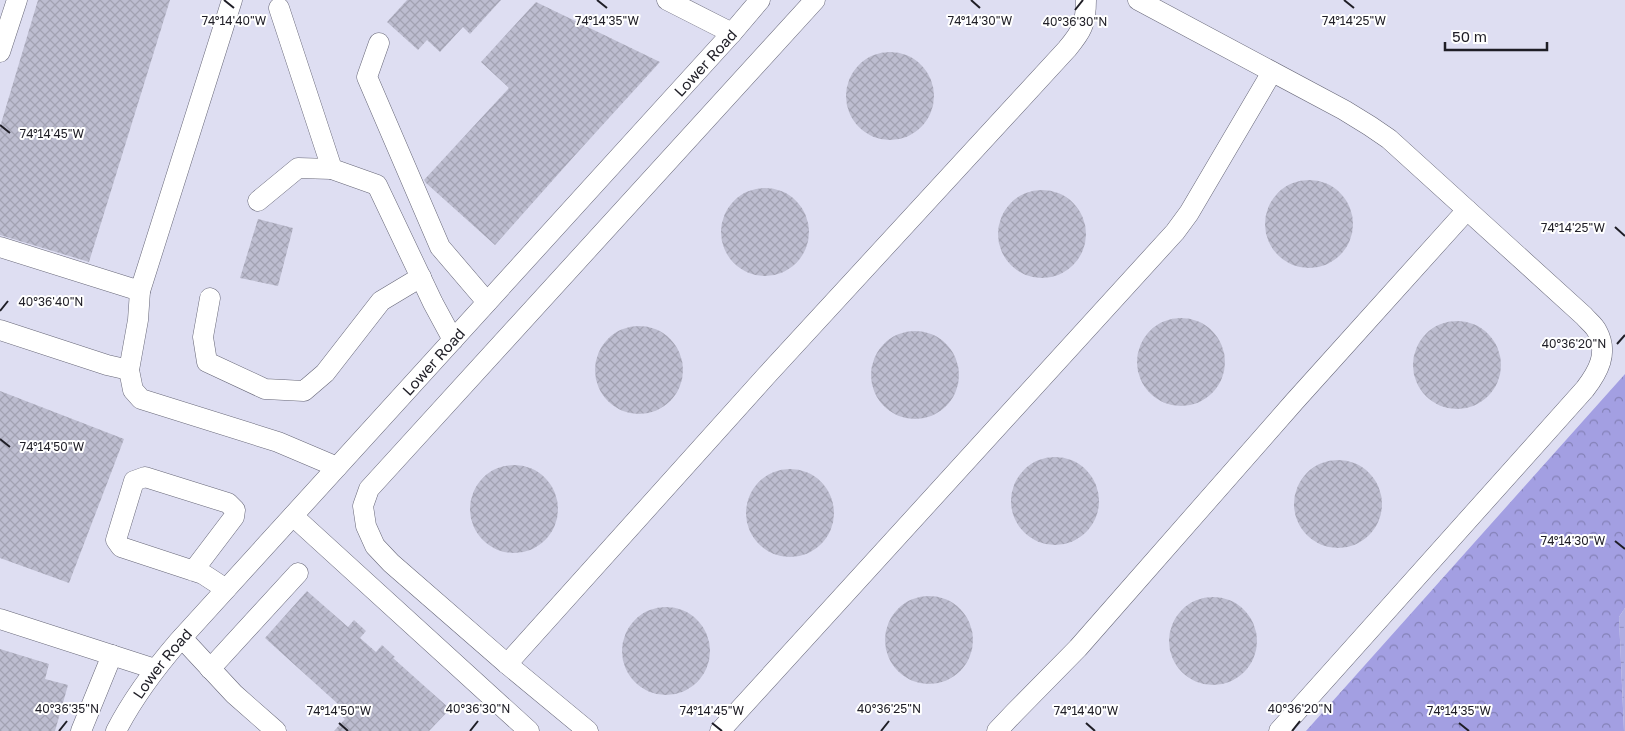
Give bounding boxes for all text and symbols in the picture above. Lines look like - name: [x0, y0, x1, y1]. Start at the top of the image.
- text: 74°14'40"W: [202, 13, 267, 28]
- text: 74°14'35"W: [575, 13, 639, 28]
- text: 74°14'30"W: [948, 13, 1013, 28]
- text: 74°14'25"W: [1322, 13, 1386, 28]
- text: 40°36'30"N: [1043, 14, 1107, 29]
- scale bar: [1445, 20, 1548, 52]
- street label: Lower Road: [670, 25, 740, 100]
- text: 50 m: [1452, 27, 1487, 45]
- text: 74°14'45"W: [20, 126, 85, 141]
- text: 74°14'25"W: [1541, 220, 1605, 235]
- text: 40°36'40"N: [19, 294, 83, 309]
- street label: Lower Road: [398, 324, 468, 399]
- text: 40°36'20"N: [1542, 336, 1606, 351]
- text: 74°14'50"W: [20, 439, 85, 454]
- text: 74°14'30"W: [1541, 533, 1606, 548]
- street label: Lower Road: [129, 624, 195, 702]
- text: 40°36'35"N: [35, 701, 99, 716]
- text: 40°36'30"N: [446, 701, 510, 716]
- text: 40°36'25"N: [857, 701, 921, 716]
- text: 40°36'20"N: [1268, 701, 1332, 716]
- text: 74°14'50"W: [307, 703, 372, 718]
- text: 74°14'45"W: [680, 703, 745, 718]
- text: 74°14'40"W: [1054, 703, 1119, 718]
- text: 74°14'35"W: [1427, 703, 1491, 718]

